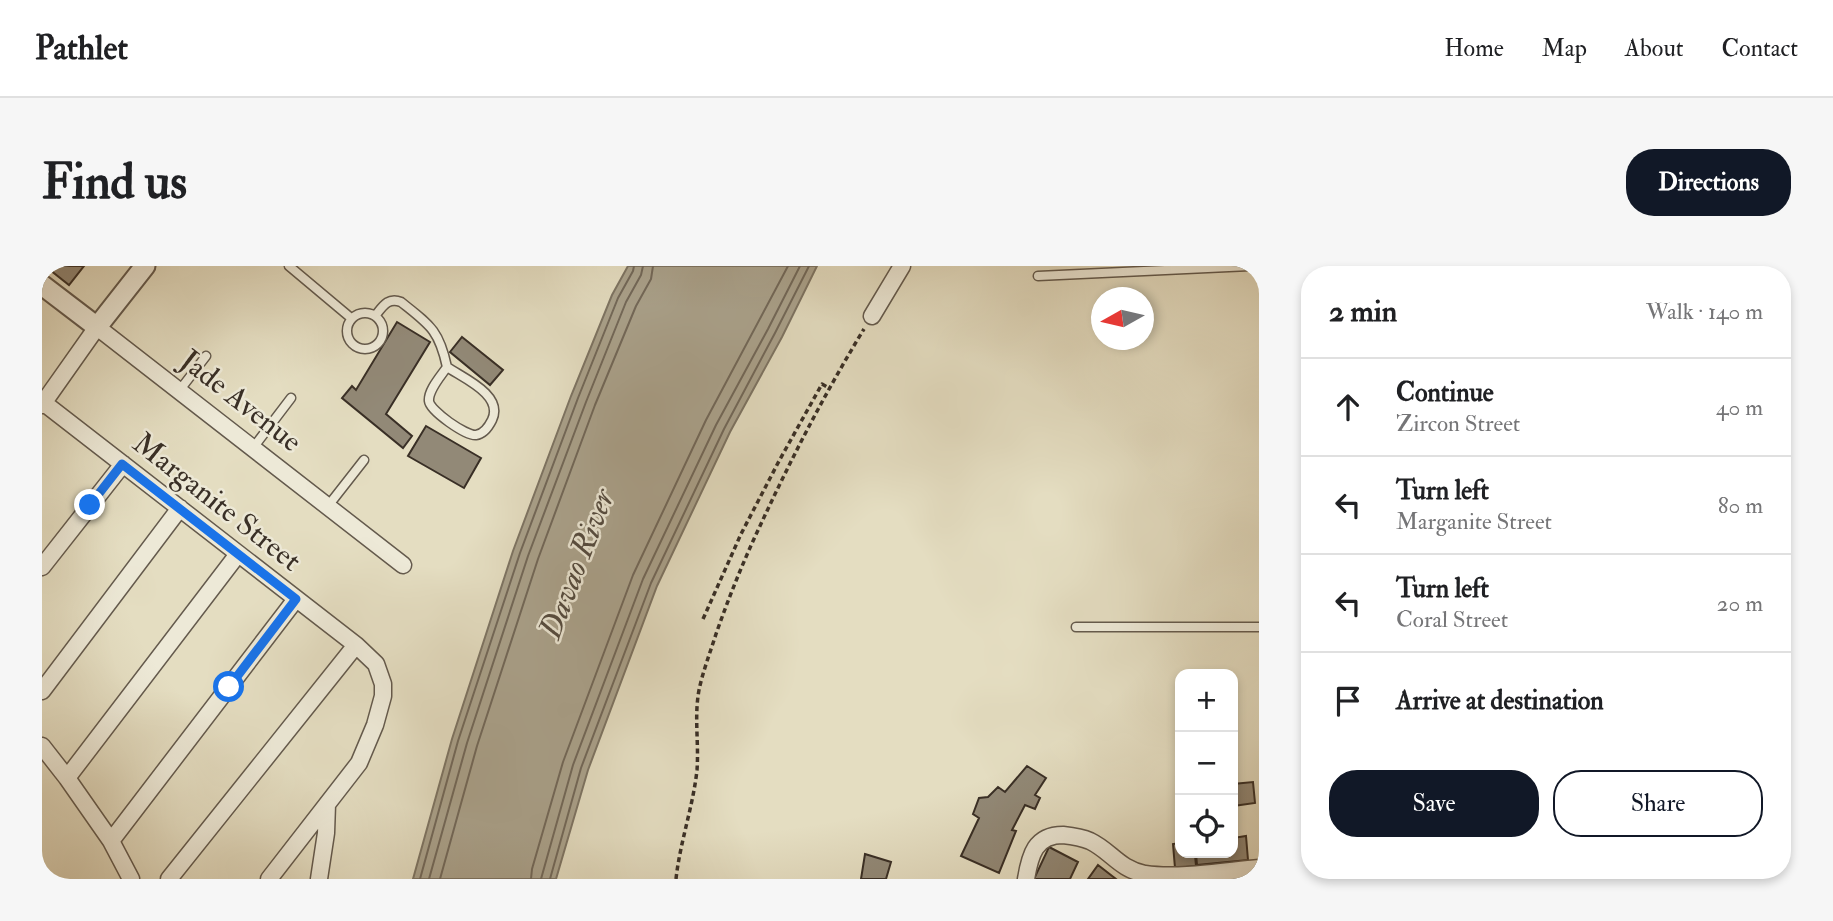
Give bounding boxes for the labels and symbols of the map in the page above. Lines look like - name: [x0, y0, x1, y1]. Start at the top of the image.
- north arrow: [1091, 287, 1154, 350]
- street label: Jade Avenue: [172, 341, 309, 460]
- street label: Marganite Street: [125, 425, 309, 579]
- water label: Davao River: [530, 482, 624, 645]
- route end: [74, 489, 105, 520]
- route start: [213, 671, 244, 702]

